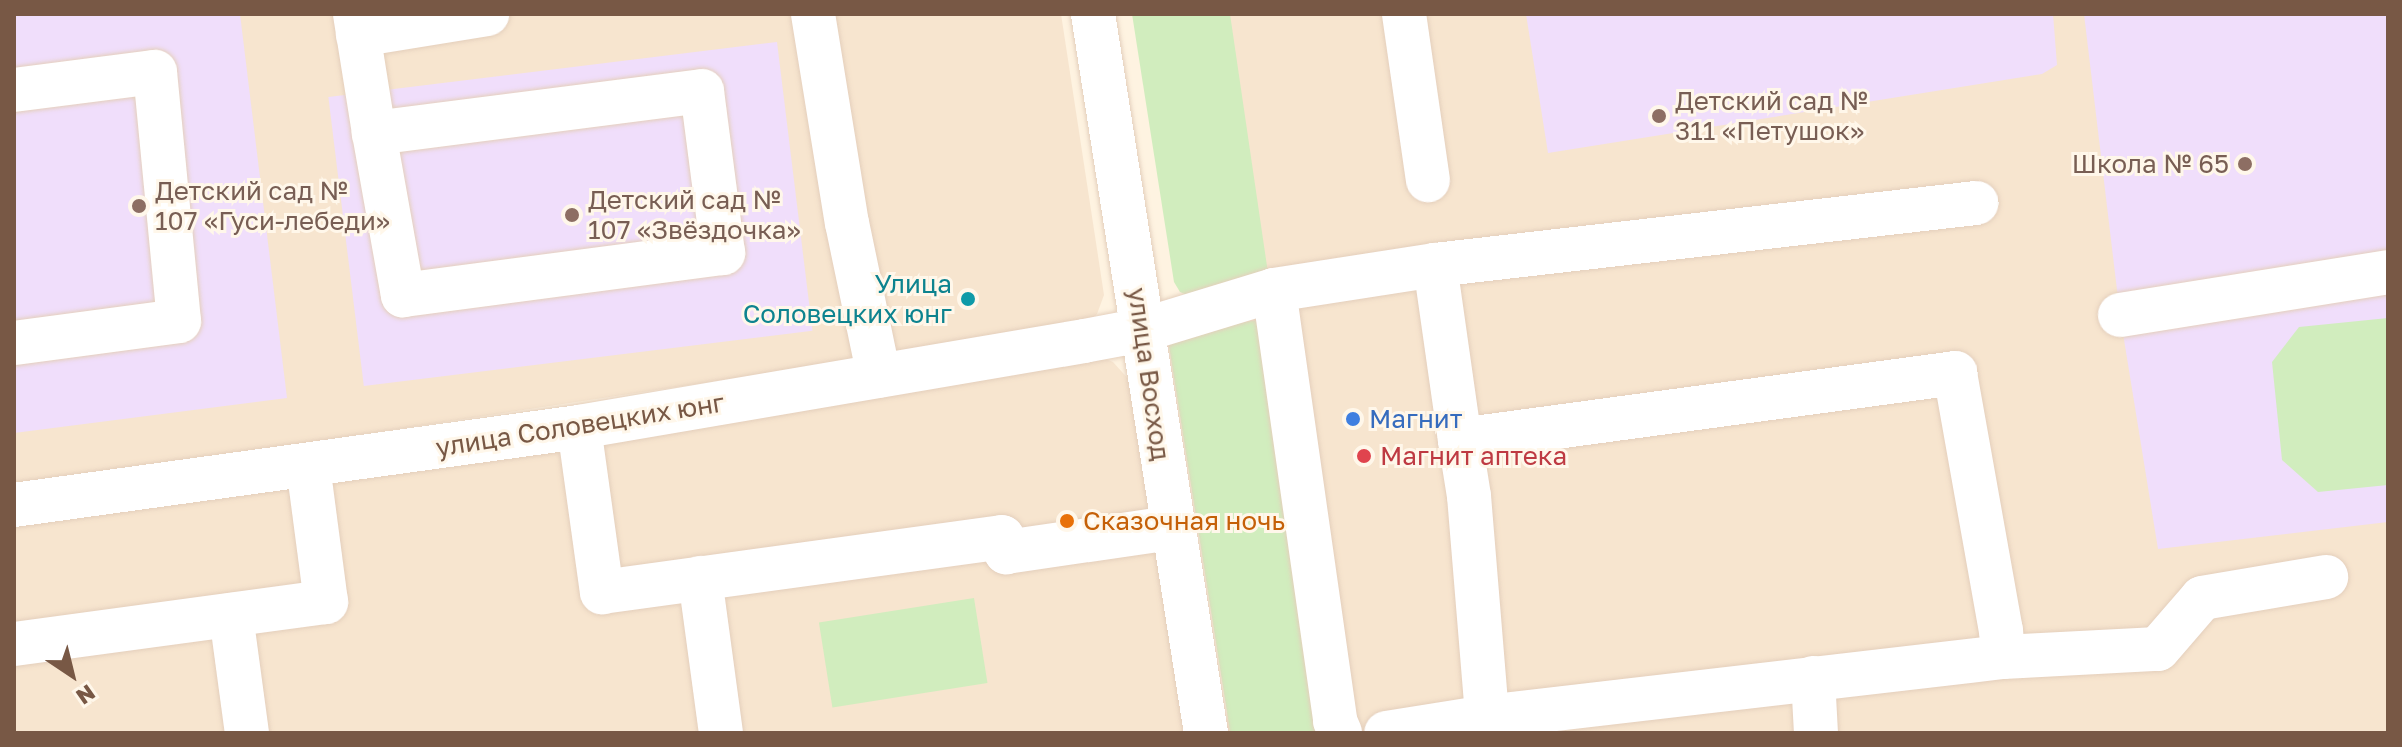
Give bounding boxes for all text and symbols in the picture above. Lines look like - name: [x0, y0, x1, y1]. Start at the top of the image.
- place label: Детский сад № 311 «Петушок»: [1675, 85, 1868, 146]
- marker: Детский сад № 311 «Петушок»: [1650, 107, 1668, 125]
- place label: Школа № 65: [2072, 148, 2229, 180]
- marker: Школа № 65: [2236, 155, 2254, 173]
- place label: Детский сад № 107 «Гуси-лебеди»: [155, 175, 390, 236]
- place label: Детский сад № 107 «Звёздочка»: [588, 184, 801, 246]
- marker: Детский сад № 107 «Гуси-лебеди»: [130, 197, 148, 215]
- marker: Детский сад № 107 «Звёздочка»: [563, 206, 581, 224]
- place label: Улица Соловецких юнг: [743, 268, 952, 330]
- street label: улица Восход: [1121, 285, 1177, 463]
- marker: Улица Соловецких юнг: [959, 290, 977, 308]
- street label: улица Соловецких юнг: [433, 387, 727, 463]
- place label: Магнит: [1369, 403, 1462, 435]
- marker: Магнит: [1344, 410, 1362, 428]
- place label: Магнит аптека: [1380, 440, 1567, 472]
- marker: Магнит аптека: [1355, 447, 1373, 465]
- place label: Сказочная ночь: [1083, 505, 1285, 537]
- marker: Сказочная ночь: [1058, 512, 1076, 530]
- north arrow: [32, 635, 112, 715]
- text: N: [71, 679, 101, 711]

